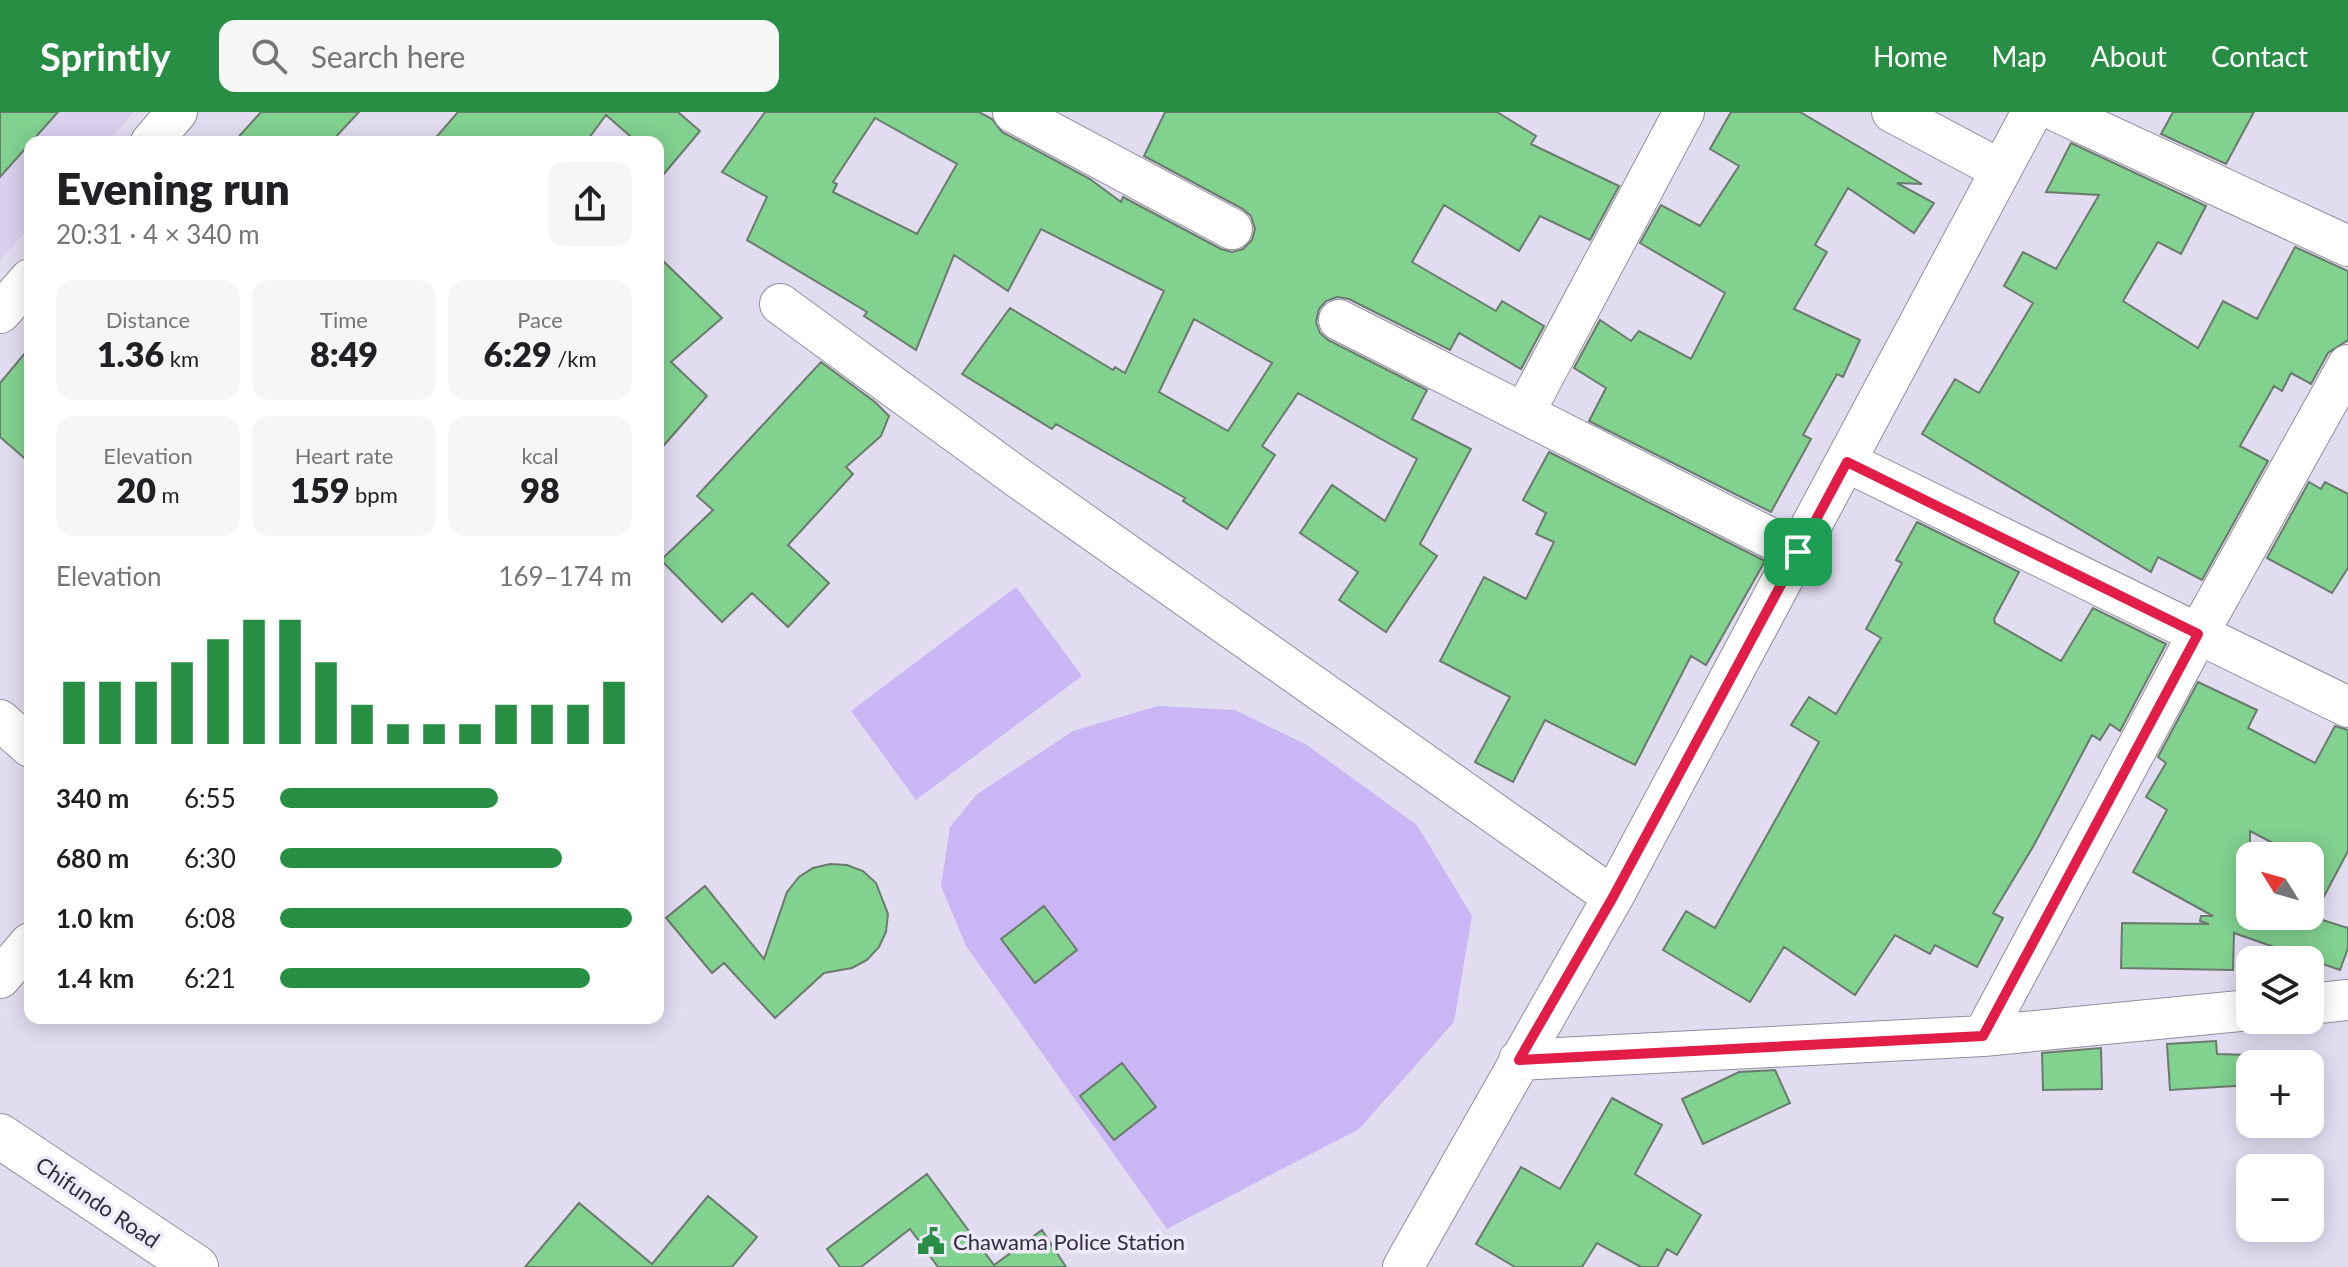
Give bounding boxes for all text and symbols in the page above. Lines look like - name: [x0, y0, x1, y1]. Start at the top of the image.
- search box: [219, 20, 779, 92]
- text: Sprintly: [40, 33, 171, 79]
- icon: search: [247, 34, 291, 78]
- text: Search here: [311, 38, 465, 74]
- text: Home: [1873, 39, 1948, 73]
- text: Map: [1992, 39, 2047, 73]
- text: About: [2091, 39, 2167, 73]
- text: Contact: [2211, 39, 2308, 73]
- text: Evening run: [56, 162, 290, 214]
- button: share: [548, 162, 632, 246]
- text: 20:31 · 4 × 340 m: [56, 218, 260, 250]
- text: Distance: [106, 306, 190, 333]
- text: Time: [320, 306, 368, 333]
- text: Pace: [517, 306, 563, 333]
- text: 1.36: [97, 333, 164, 374]
- text: 8:49: [310, 333, 378, 374]
- text: 6:29: [483, 333, 552, 374]
- text: km: [164, 345, 199, 372]
- text: /km: [552, 345, 597, 372]
- text: Elevation: [103, 442, 193, 469]
- text: Heart rate: [295, 442, 393, 469]
- text: kcal: [521, 442, 559, 469]
- text: 20: [116, 469, 156, 510]
- text: 159: [290, 469, 349, 510]
- text: 98: [520, 469, 560, 510]
- text: m: [156, 481, 180, 508]
- text: bpm: [349, 481, 398, 508]
- pin: [1764, 518, 1832, 586]
- icon: arrive: [1776, 530, 1820, 574]
- text: Elevation: [56, 560, 162, 592]
- text: 169–174 m: [498, 560, 632, 592]
- text: 340 m: [56, 782, 129, 814]
- text: 6:55: [184, 782, 236, 814]
- text: 680 m: [56, 842, 129, 874]
- text: 6:30: [184, 842, 236, 874]
- north arrow: [2236, 842, 2324, 930]
- map controls: [2236, 842, 2324, 1242]
- text: 1.0 km: [56, 902, 134, 934]
- text: 6:08: [184, 902, 236, 934]
- button: layers: [2236, 946, 2324, 1034]
- text: 1.4 km: [56, 962, 134, 994]
- text: 6:21: [184, 962, 236, 994]
- button: +: [2236, 1050, 2324, 1138]
- street label: Chifundo Road: [31, 1151, 165, 1253]
- button: −: [2236, 1154, 2324, 1242]
- public building icon: Chawama Police Station: [916, 1226, 946, 1256]
- place label: Chawama Police Station: [953, 1228, 1185, 1255]

